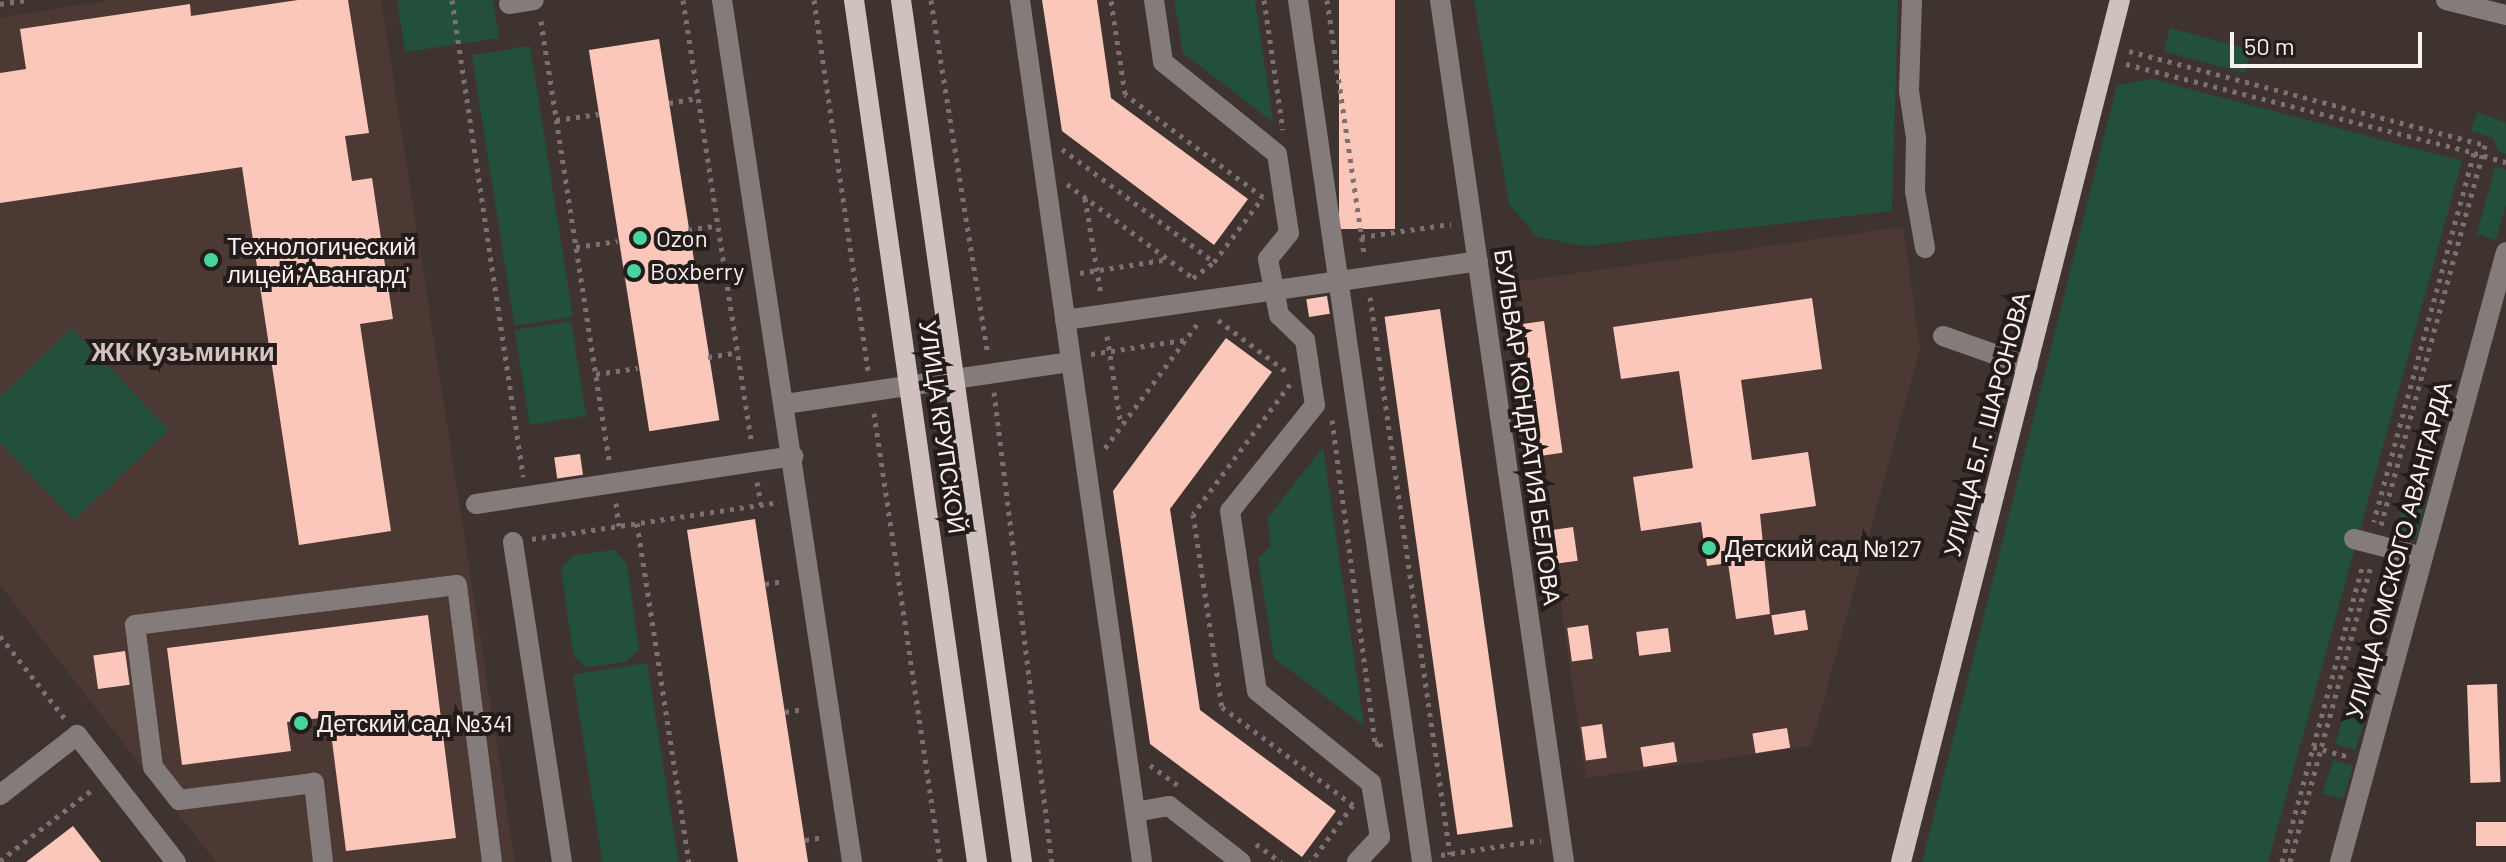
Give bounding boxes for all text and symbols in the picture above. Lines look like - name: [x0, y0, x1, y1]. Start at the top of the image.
- scale bar: [2234, 16, 2426, 66]
- text: 50 m: [2244, 31, 2295, 60]
- place label: Ozon: [656, 224, 708, 252]
- marker: Ozon: [631, 229, 649, 247]
- place label: Технологический лицей 'Авангард': [227, 232, 416, 288]
- street label: БУЛЬВАР КОНДРАТИЯ БЕЛОВА: [1489, 247, 1567, 607]
- marker: Технологический лицей 'Авангард': [202, 251, 220, 269]
- place label: Boxberry: [650, 257, 744, 285]
- marker: Boxberry: [625, 262, 643, 280]
- street label: УЛИЦА Б.Г. ШАРОНОВА: [1937, 289, 2035, 559]
- street label: УЛИЦА КРУПСКОЙ: [914, 319, 972, 535]
- district label: ЖК Кузьминки: [91, 335, 275, 367]
- street label: УЛИЦА ОМСКОГО АВАНГАРДА: [2339, 378, 2457, 722]
- place label: Детский сад №127: [1725, 534, 1921, 562]
- marker: Детский сад №127: [1700, 539, 1718, 557]
- place label: Детский сад №341: [317, 709, 512, 737]
- marker: Детский сад №341: [292, 714, 310, 732]

